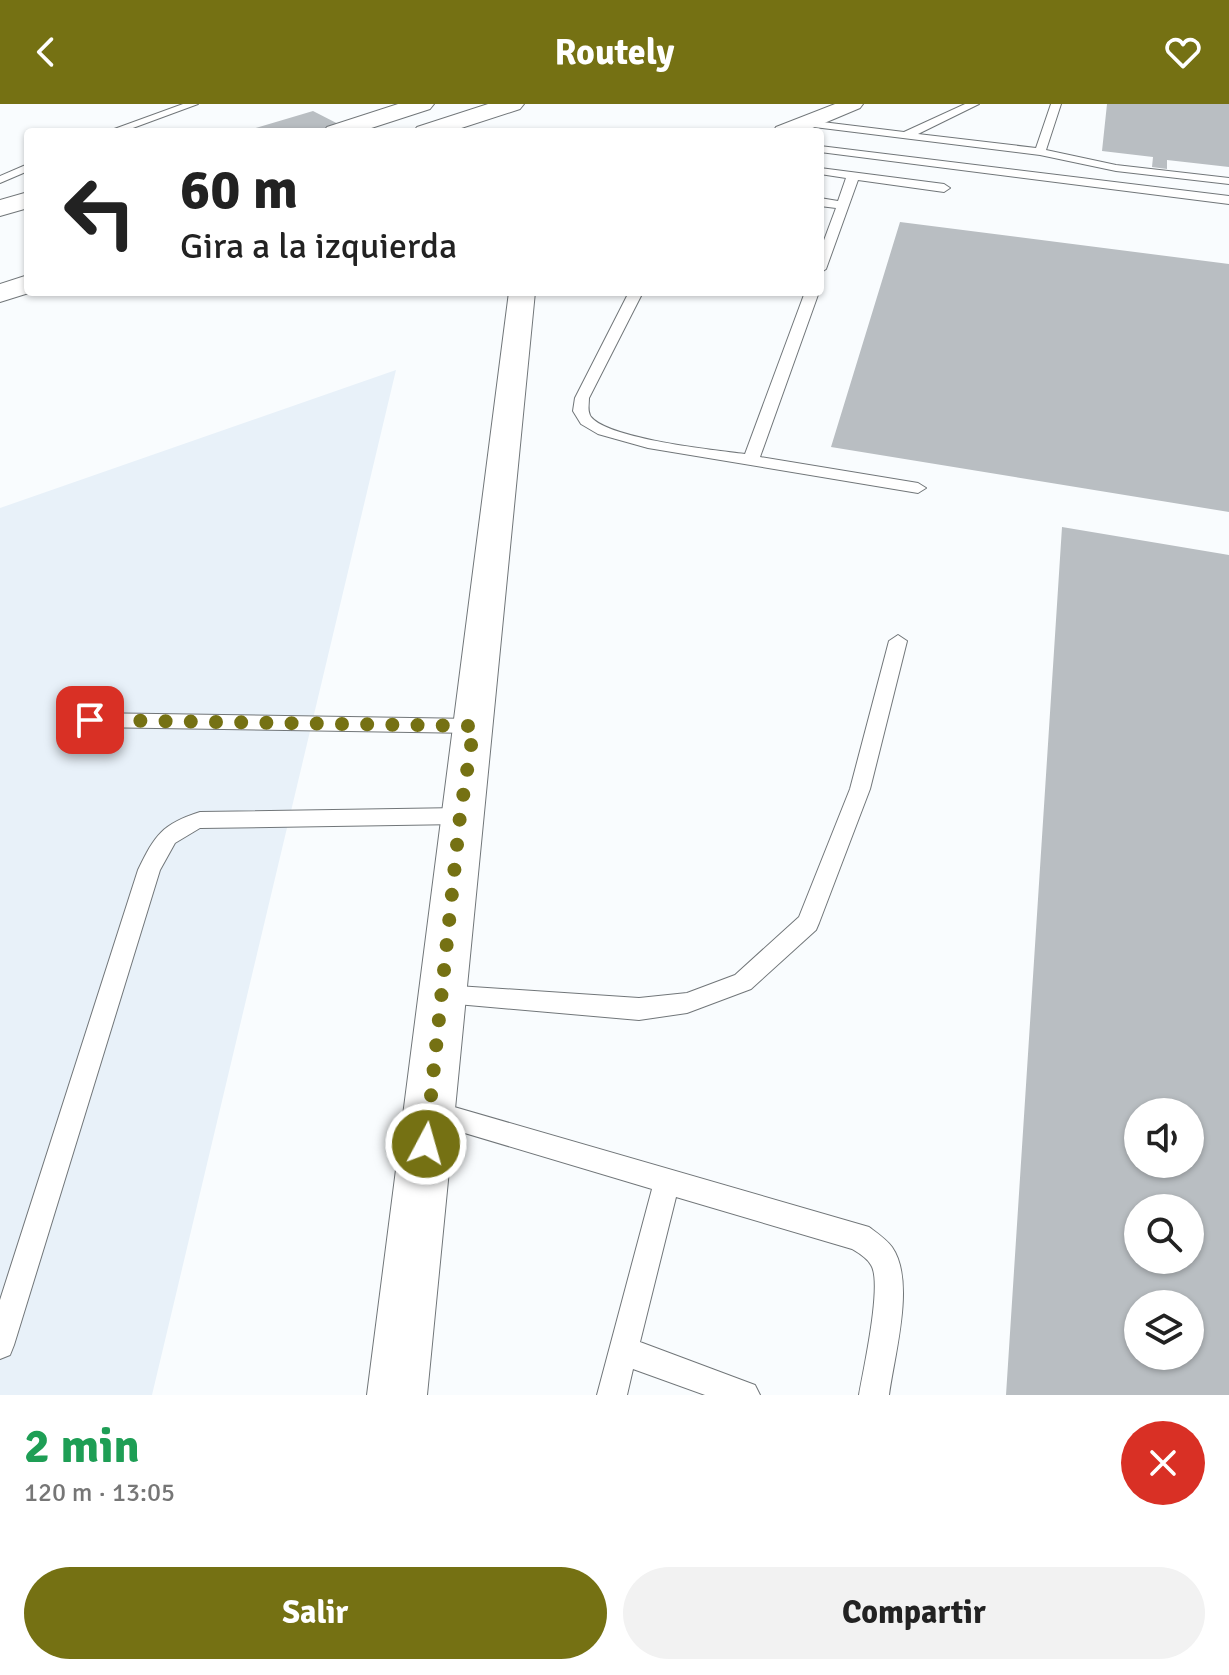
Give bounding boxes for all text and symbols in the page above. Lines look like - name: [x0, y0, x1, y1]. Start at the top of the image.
- icon: back: [24, 30, 68, 74]
- text: Routely: [555, 30, 674, 75]
- icon: heart: [1161, 30, 1205, 74]
- text: 60 m: [180, 155, 298, 224]
- icon: left: [48, 160, 152, 264]
- text: Gira a la izquierda: [180, 224, 457, 269]
- pin: [56, 686, 124, 754]
- icon: arrive: [68, 698, 112, 742]
- map controls: [1124, 1098, 1204, 1370]
- button: sound: [1124, 1098, 1204, 1178]
- position arrow: [384, 1102, 468, 1186]
- button: search: [1124, 1194, 1204, 1274]
- button: layers: [1124, 1290, 1204, 1370]
- text: 2 min: [24, 1417, 140, 1476]
- button: close: [1121, 1421, 1205, 1505]
- text: 120 m · 13:05: [24, 1477, 175, 1509]
- button: Salir: [24, 1567, 607, 1659]
- button: Compartir: [623, 1567, 1205, 1659]

